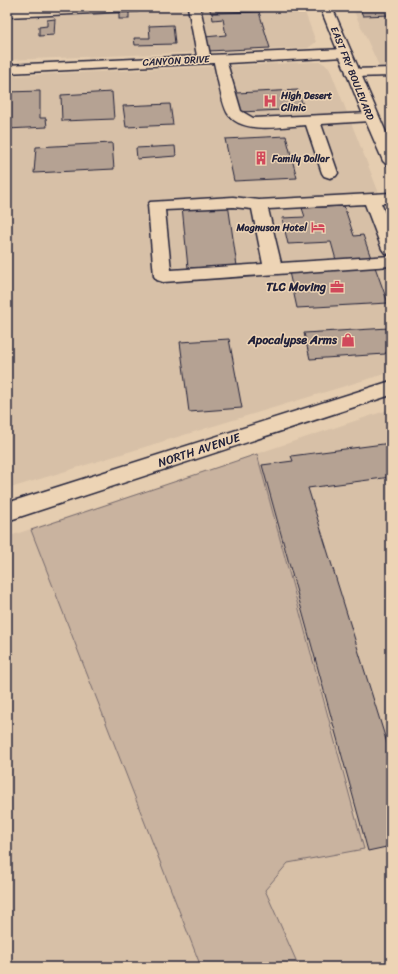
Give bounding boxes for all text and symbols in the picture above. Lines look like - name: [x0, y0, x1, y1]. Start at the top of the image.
- street label: EAST FRY BOULEVARD: [325, 24, 379, 123]
- street label: CANYON DRIVE: [142, 50, 212, 72]
- place label: High Desert Clinic: [280, 87, 333, 117]
- hospital icon: High Desert Clinic: [262, 93, 278, 109]
- building icon: Family Dollar: [253, 150, 269, 166]
- place label: Family Dollar: [271, 150, 330, 168]
- place label: Magnuson Hotel: [235, 219, 308, 237]
- hotel icon: Magnuson Hotel: [310, 219, 326, 235]
- place label: TLC Moving: [266, 276, 326, 298]
- office icon: TLC Moving: [329, 279, 345, 295]
- place label: Apocalypse Arms: [247, 329, 338, 351]
- shop icon: Apocalypse Arms: [340, 332, 356, 348]
- street label: NORTH AVENUE: [155, 426, 244, 474]

